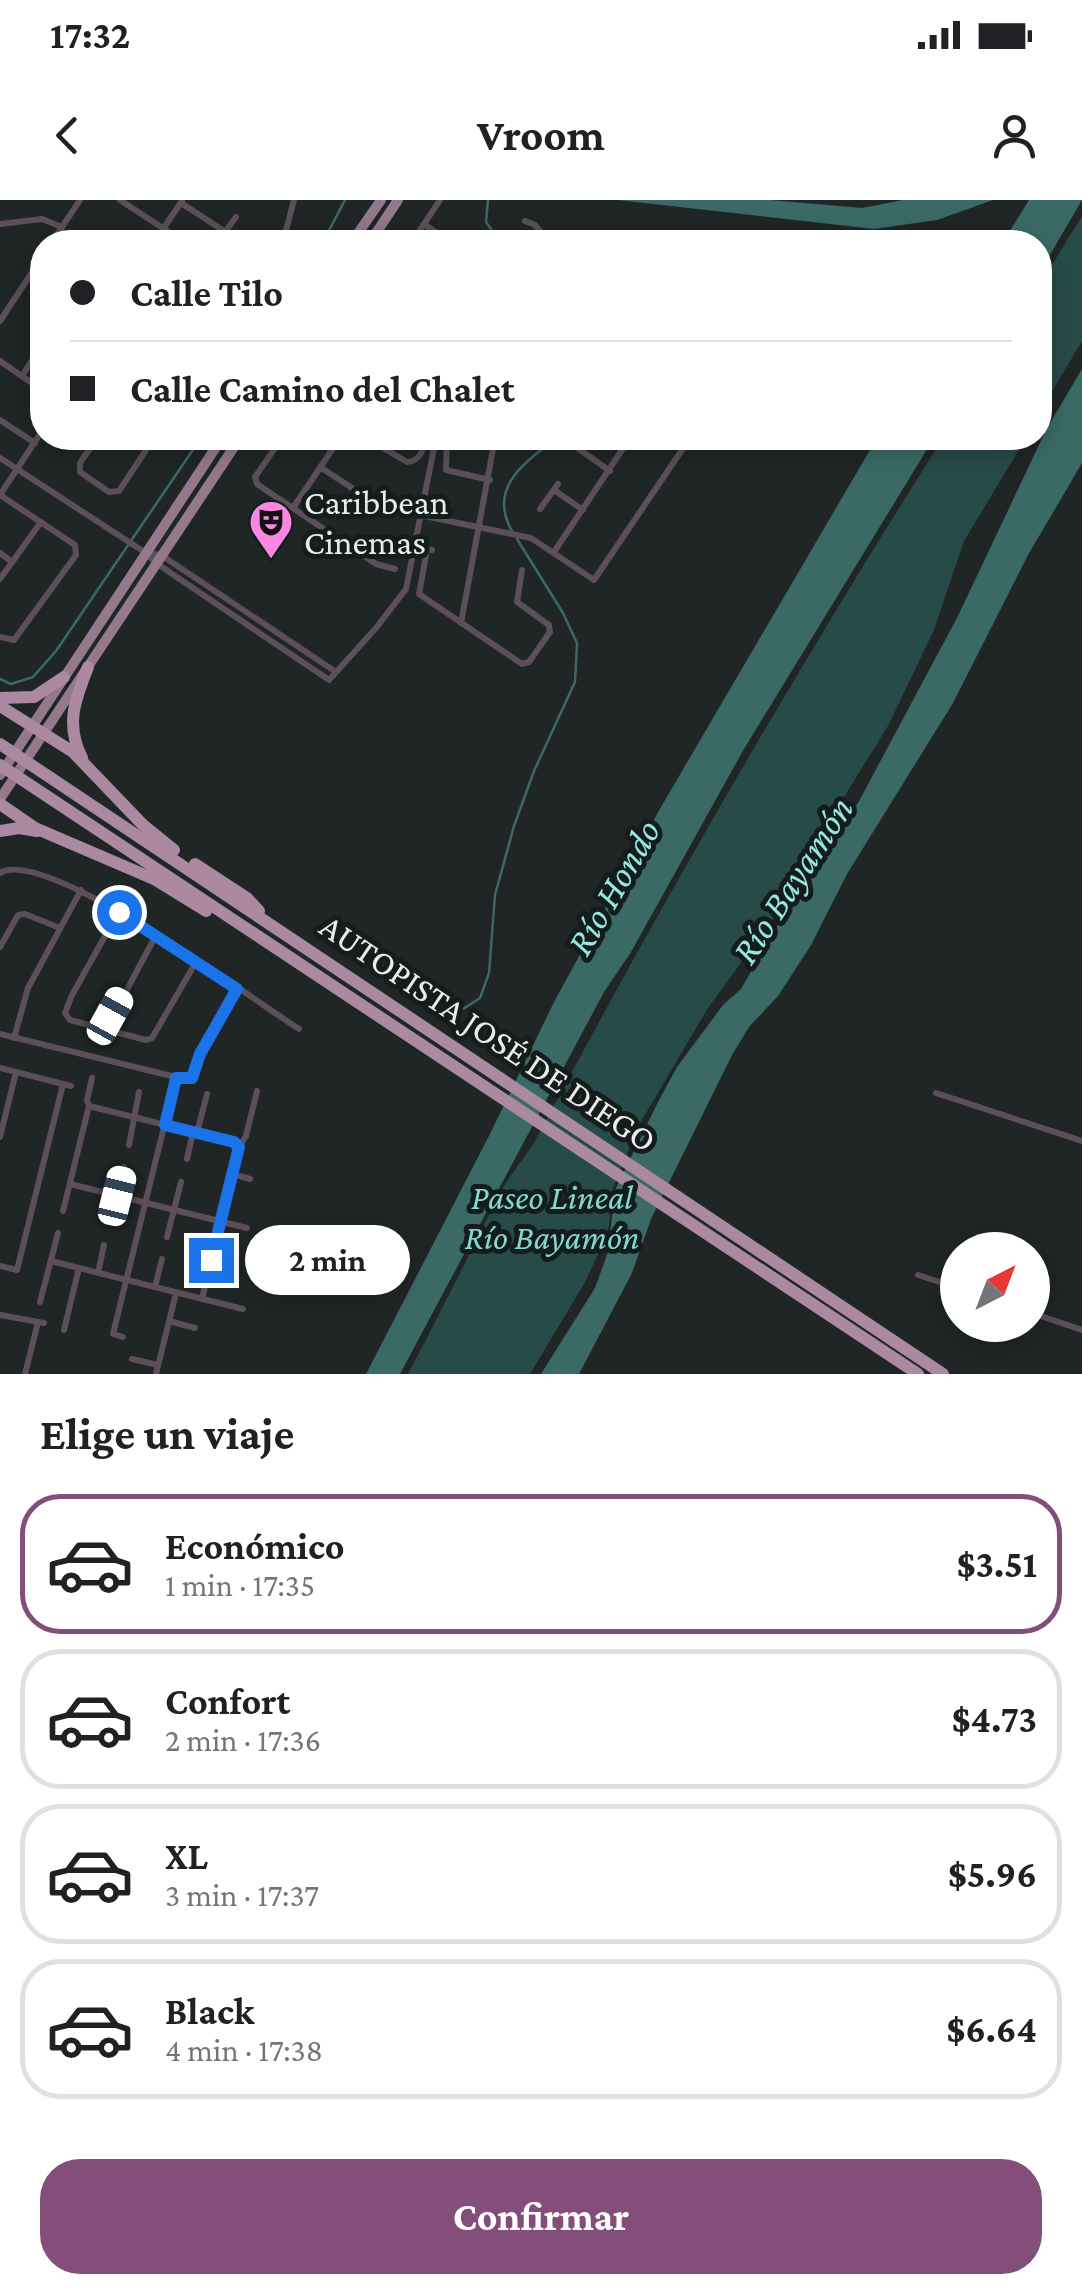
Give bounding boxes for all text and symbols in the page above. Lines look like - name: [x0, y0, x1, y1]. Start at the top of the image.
- text: 17:32: [50, 14, 130, 56]
- icon: back: [40, 108, 95, 163]
- icon: person: [987, 108, 1042, 163]
- text: Vroom: [477, 110, 605, 160]
- text: Calle Tilo: [130, 272, 283, 314]
- text: Calle Camino del Chalet: [130, 368, 515, 410]
- place label: Caribbean Cinemas: [304, 483, 449, 562]
- theatre icon: Caribbean Cinemas: [248, 499, 294, 560]
- water label: Río Bayamón: [723, 789, 861, 971]
- water label: Río Hondo: [558, 812, 668, 962]
- route start: [97, 890, 142, 935]
- street label: AUTOPISTA JOSÉ DE DIEGO: [313, 906, 663, 1160]
- car: [82, 982, 138, 1050]
- car: [95, 1163, 139, 1229]
- park label: Paseo Lineal Río Bayamón: [464, 1178, 640, 1257]
- callout: 2 min: [246, 1225, 411, 1295]
- north arrow: [940, 1232, 1050, 1342]
- map controls: [940, 1232, 1050, 1342]
- route end: [189, 1238, 234, 1283]
- text: 2 min: [289, 1242, 366, 1278]
- text: Elige un viaje: [40, 1409, 294, 1459]
- icon: car: [45, 1519, 135, 1609]
- text: Económico: [165, 1525, 345, 1567]
- text: $3.51: [956, 1543, 1037, 1585]
- text: 1 min · 17:35: [165, 1567, 315, 1603]
- icon: car: [45, 1674, 135, 1764]
- text: Confort: [165, 1680, 290, 1722]
- text: $4.73: [951, 1698, 1037, 1740]
- text: 2 min · 17:36: [165, 1722, 321, 1758]
- icon: car: [45, 1829, 135, 1919]
- text: XL: [165, 1835, 208, 1877]
- text: $5.96: [948, 1853, 1037, 1895]
- text: 3 min · 17:37: [165, 1877, 319, 1913]
- icon: car: [45, 1984, 135, 2074]
- text: Black: [165, 1990, 254, 2032]
- text: $6.64: [946, 2008, 1037, 2050]
- text: 4 min · 17:38: [165, 2032, 323, 2068]
- button: Confirmar: [40, 2159, 1042, 2274]

